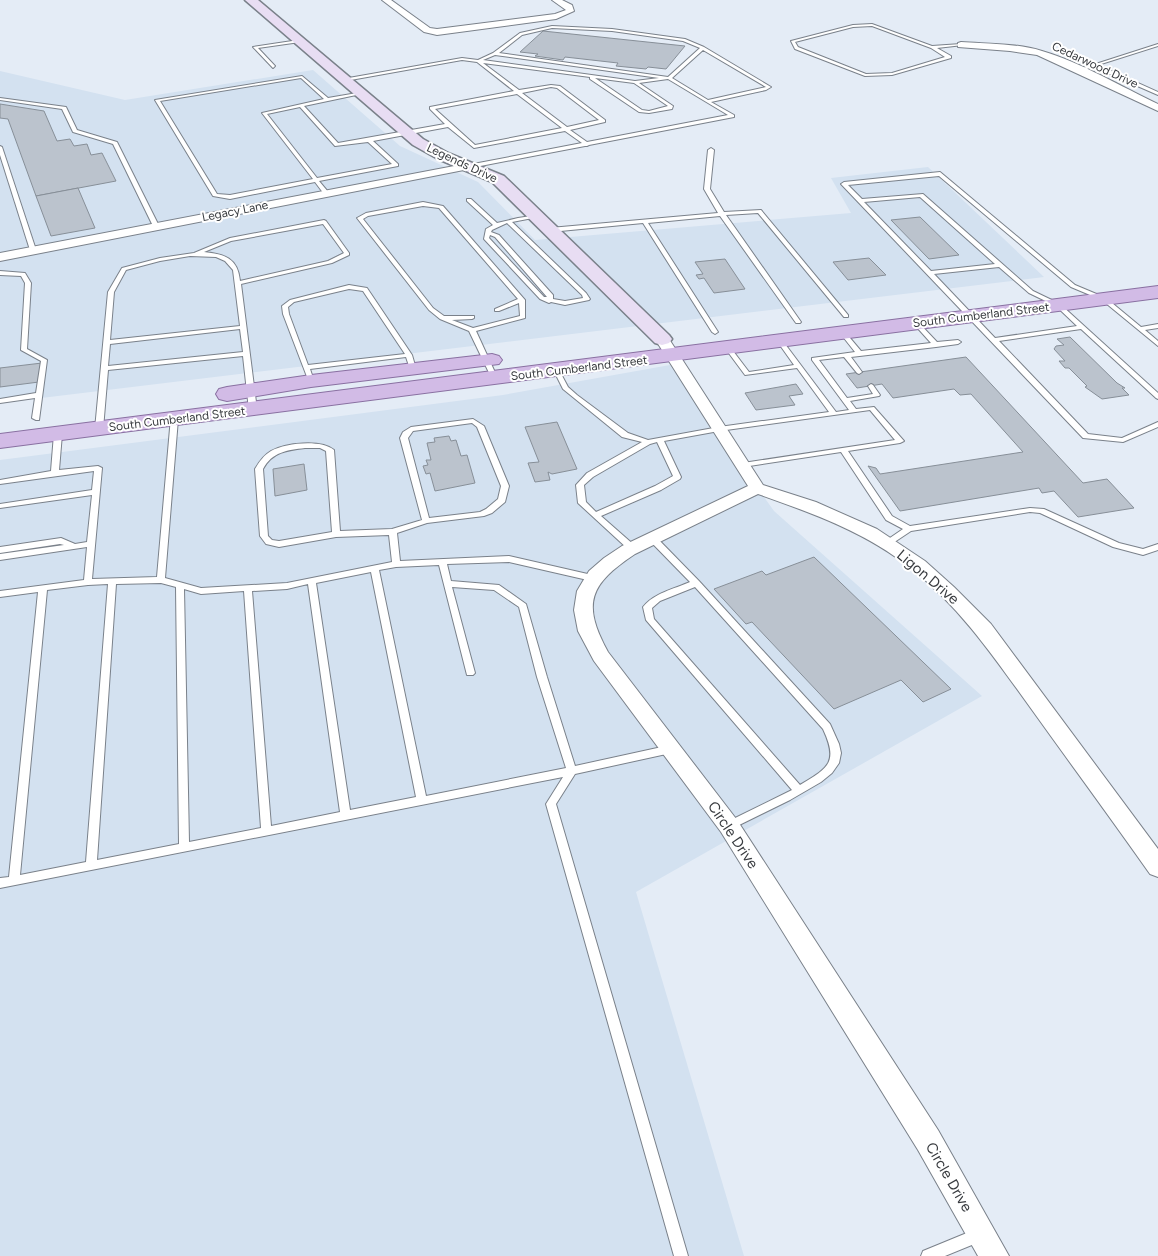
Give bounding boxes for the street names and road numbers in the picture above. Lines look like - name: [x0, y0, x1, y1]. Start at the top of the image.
- street label: Cedarwood Drive: [1050, 39, 1141, 91]
- street label: Legends Drive: [424, 141, 500, 186]
- street label: Legacy Lane: [201, 198, 270, 224]
- street label: South Cumberland Street: [912, 300, 1051, 330]
- street label: South Cumberland Street: [510, 353, 649, 383]
- street label: South Cumberland Street: [108, 404, 247, 434]
- street label: Ligon Drive: [893, 546, 963, 608]
- street label: Circle Drive: [704, 798, 762, 872]
- street label: Circle Drive: [922, 1139, 976, 1215]

